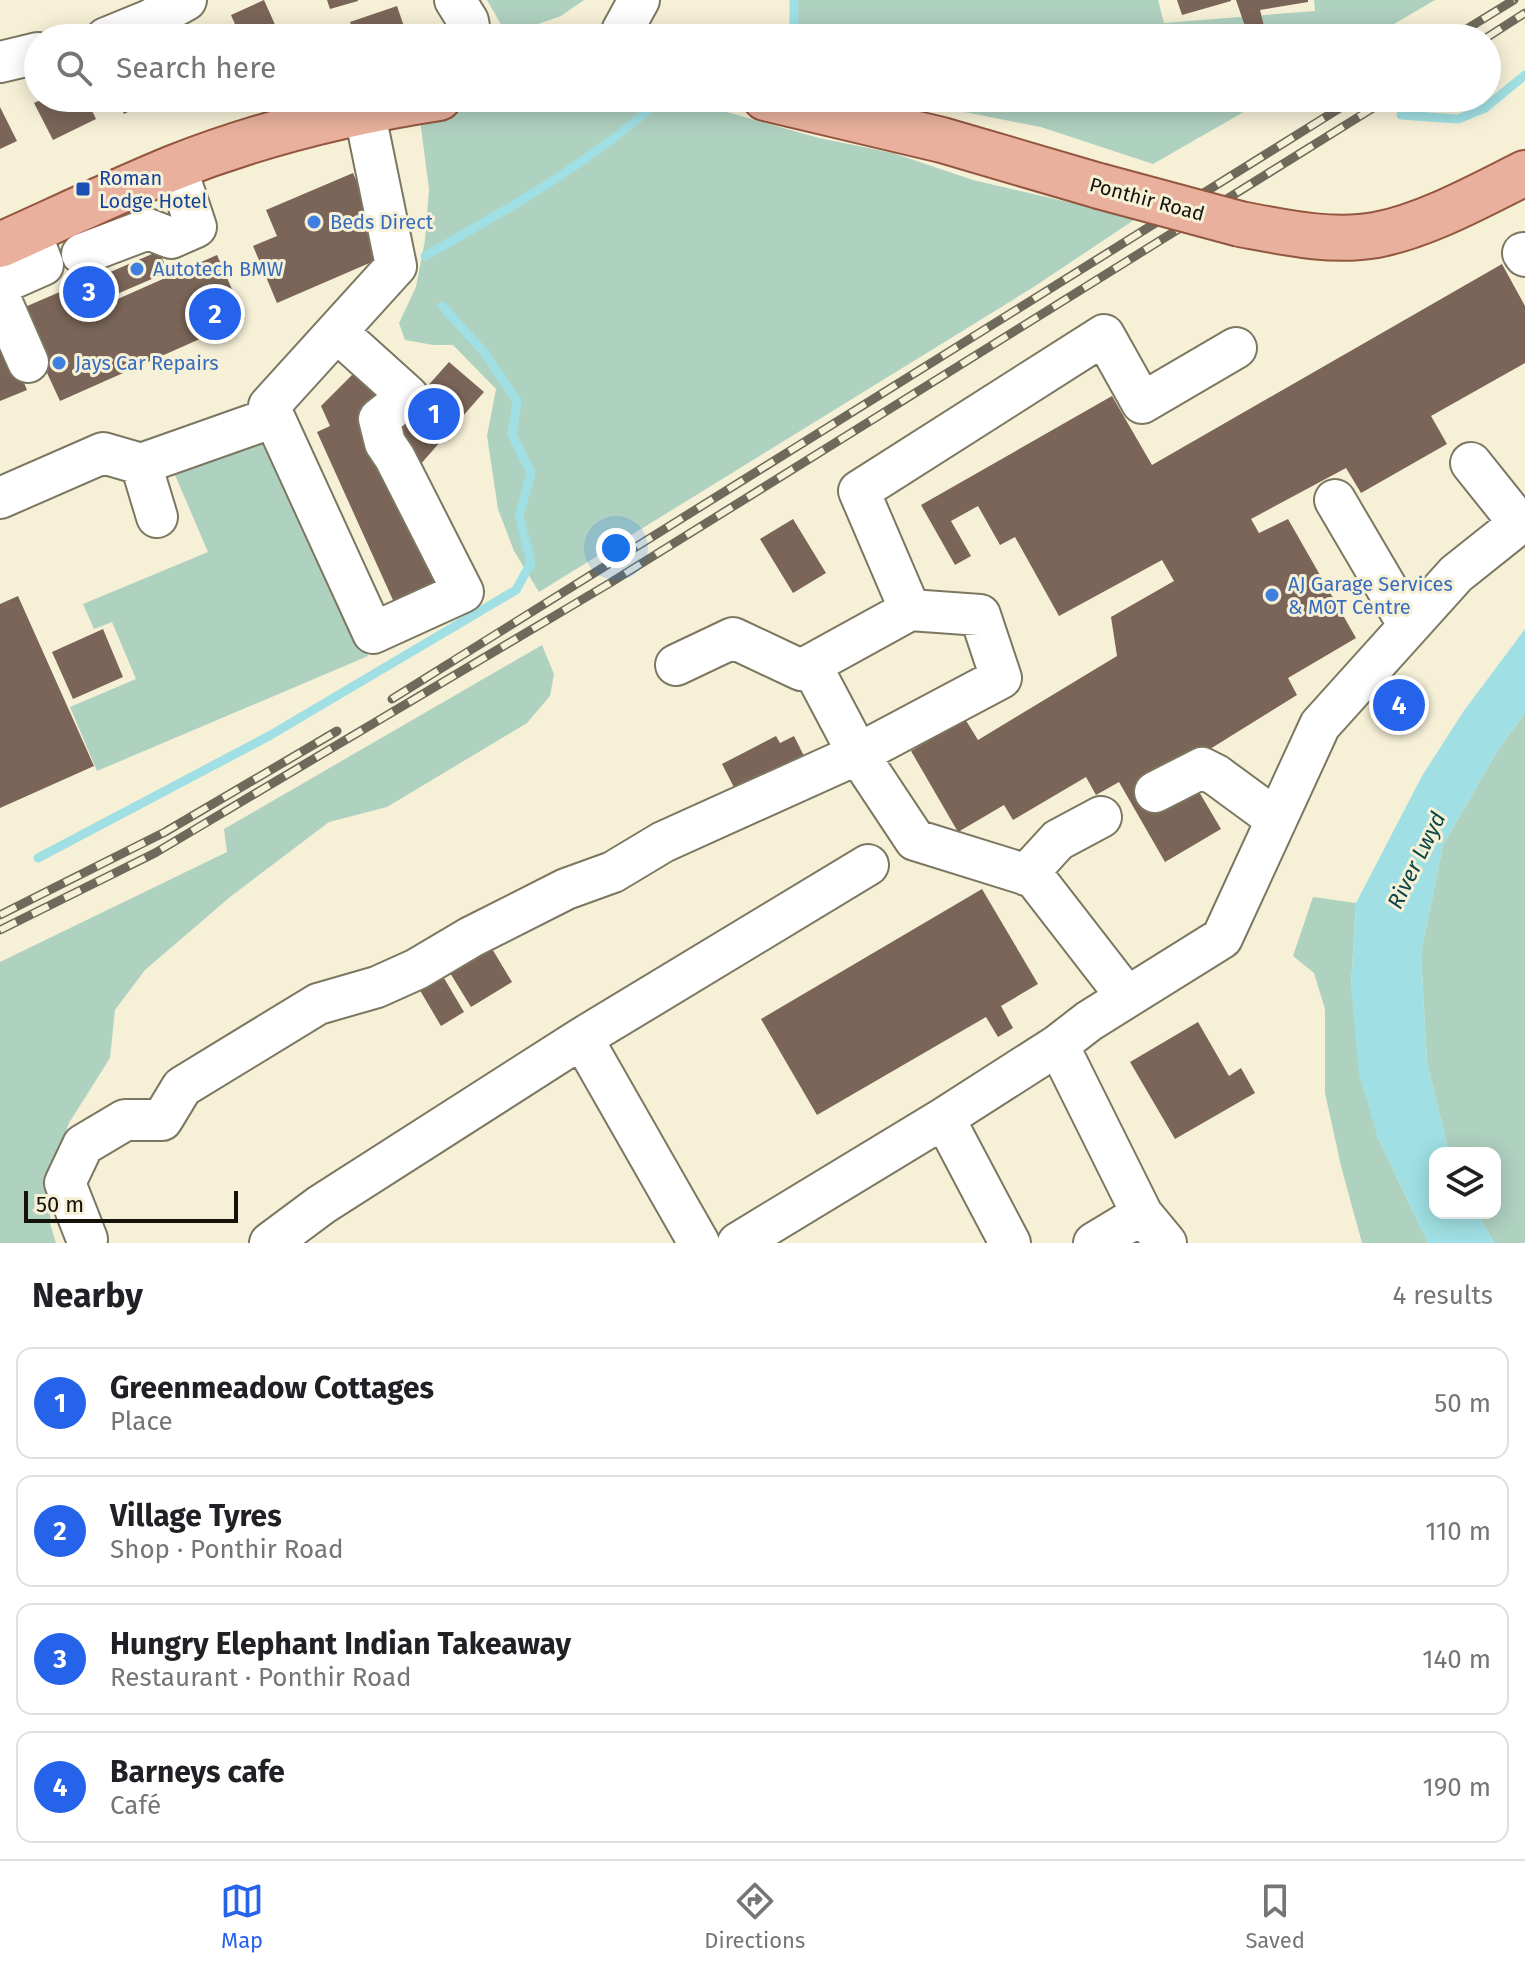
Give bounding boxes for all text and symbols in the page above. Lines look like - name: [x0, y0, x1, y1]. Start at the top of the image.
- search box: [24, 24, 1501, 112]
- icon: search: [52, 46, 96, 90]
- text: Search here: [116, 50, 276, 86]
- place label: Roman Lodge Hotel: [99, 166, 207, 213]
- street label: Ponthir Road: [1087, 172, 1207, 226]
- marker: Roman Lodge Hotel: [74, 180, 92, 198]
- place label: Beds Direct: [330, 210, 434, 234]
- marker: Beds Direct: [305, 213, 323, 231]
- place label: Autotech BMW: [153, 257, 284, 281]
- marker: Autotech BMW: [128, 260, 146, 278]
- pin: 3: [63, 262, 115, 322]
- pin: 2: [189, 284, 241, 344]
- place label: Jays Car Repairs: [75, 351, 219, 375]
- marker: Jays Car Repairs: [50, 354, 68, 372]
- pin: 1: [408, 384, 460, 444]
- your location: [596, 528, 636, 568]
- place label: AJ Garage Services & MOT Centre: [1288, 572, 1453, 619]
- marker: AJ Garage Services & MOT Centre: [1263, 586, 1281, 604]
- pin: 4: [1373, 675, 1425, 735]
- water label: River Lwyd: [1381, 807, 1452, 913]
- map controls: [1429, 1147, 1501, 1219]
- button: layers: [1429, 1147, 1501, 1219]
- scale bar: [24, 1187, 238, 1223]
- text: 50 m: [36, 1191, 84, 1218]
- text: Nearby: [32, 1275, 143, 1316]
- text: 4 results: [1392, 1280, 1493, 1311]
- text: Greenmeadow Cottages: [110, 1370, 434, 1406]
- text: 1: [54, 1388, 66, 1419]
- text: 50 m: [1434, 1388, 1491, 1419]
- text: Place: [110, 1406, 173, 1437]
- text: Village Tyres: [110, 1498, 282, 1534]
- text: 2: [53, 1516, 67, 1547]
- text: 110 m: [1425, 1516, 1491, 1547]
- text: Shop · Ponthir Road: [110, 1534, 344, 1565]
- text: Hungry Elephant Indian Takeaway: [110, 1626, 571, 1662]
- text: 3: [53, 1644, 67, 1675]
- text: 140 m: [1422, 1644, 1491, 1675]
- text: Restaurant · Ponthir Road: [110, 1662, 412, 1693]
- text: Barneys cafe: [110, 1754, 285, 1790]
- text: 4: [53, 1772, 67, 1803]
- text: 190 m: [1422, 1772, 1491, 1803]
- text: Café: [110, 1790, 161, 1821]
- tab: Map: [220, 1879, 264, 1954]
- tab: Directions: [704, 1879, 805, 1954]
- tab: Saved: [1245, 1879, 1305, 1954]

